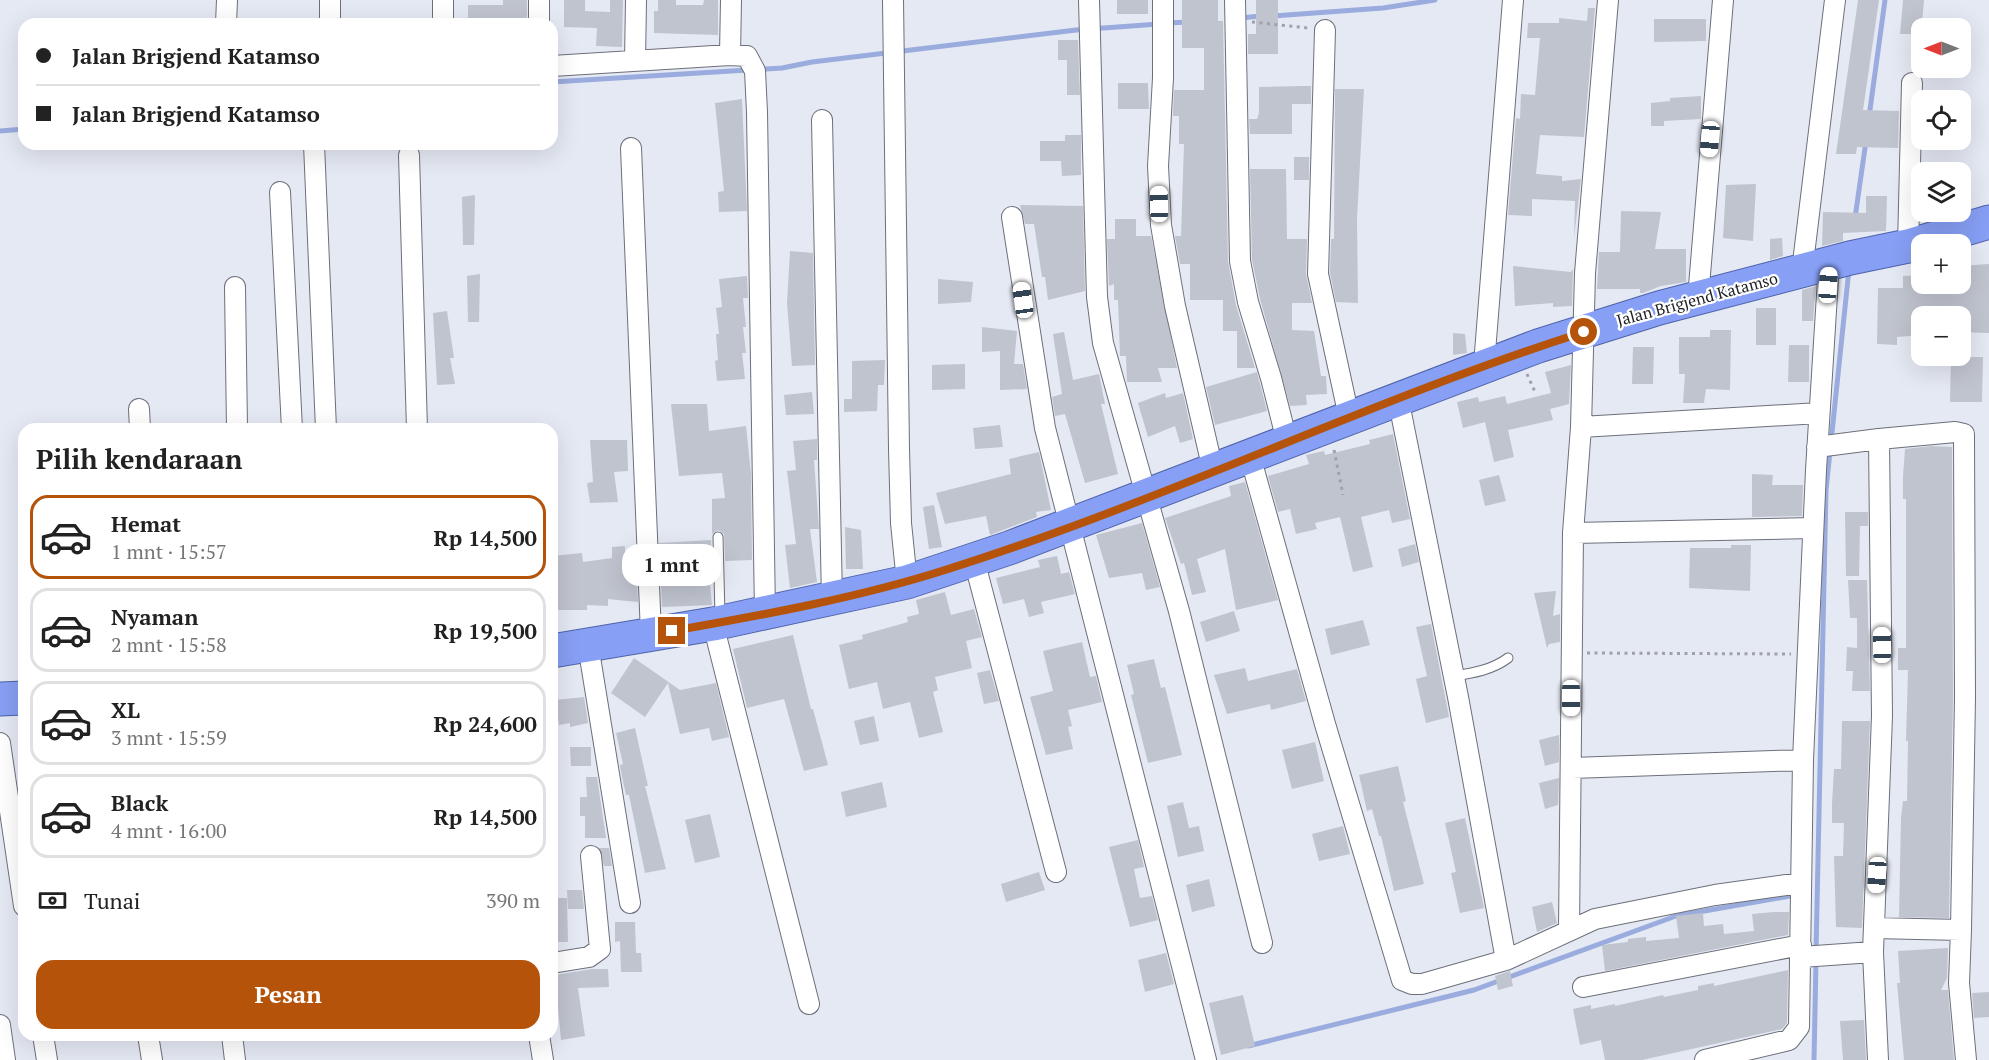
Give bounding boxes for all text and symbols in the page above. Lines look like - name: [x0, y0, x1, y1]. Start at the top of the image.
- north arrow: [1911, 18, 1971, 78]
- map controls: [1911, 18, 1971, 366]
- text: Jalan Brigjend Katamso: [72, 41, 320, 70]
- button: locate: [1911, 90, 1971, 150]
- text: Jalan Brigjend Katamso: [72, 99, 320, 128]
- car: [1699, 120, 1721, 158]
- button: layers: [1911, 162, 1971, 222]
- car: [1150, 186, 1168, 222]
- button: +: [1911, 234, 1971, 294]
- car: [1818, 266, 1838, 304]
- street label: Jalan Brigjend Katamso: [1614, 267, 1780, 331]
- car: [1012, 281, 1034, 319]
- button: −: [1911, 306, 1971, 366]
- route start: [1570, 318, 1597, 345]
- text: Pilih kendaraan: [36, 441, 242, 477]
- text: Hemat: [111, 509, 181, 538]
- icon: car: [39, 510, 93, 564]
- text: Rp 14,500: [433, 523, 537, 552]
- text: 1 mnt · 15:57: [111, 538, 227, 565]
- callout: 1 mnt: [622, 544, 722, 586]
- text: 1 mnt: [643, 551, 700, 578]
- text: Nyaman: [111, 602, 198, 631]
- icon: car: [39, 603, 93, 657]
- text: Rp 19,500: [433, 616, 537, 645]
- route end: [658, 617, 685, 644]
- car: [1873, 627, 1891, 663]
- text: 2 mnt · 15:58: [111, 631, 227, 658]
- car: [1562, 680, 1580, 716]
- text: XL: [111, 695, 140, 724]
- icon: car: [39, 696, 93, 750]
- text: Rp 24,600: [433, 709, 537, 738]
- text: 3 mnt · 15:59: [111, 724, 227, 751]
- text: Black: [111, 788, 168, 817]
- icon: car: [39, 789, 93, 843]
- text: Rp 14,500: [433, 802, 537, 831]
- text: 4 mnt · 16:00: [111, 817, 227, 844]
- car: [1867, 856, 1887, 894]
- icon: cash: [36, 884, 69, 917]
- text: Tunai: [84, 886, 140, 915]
- text: 390 m: [486, 887, 540, 914]
- button: Pesan: [36, 960, 540, 1029]

